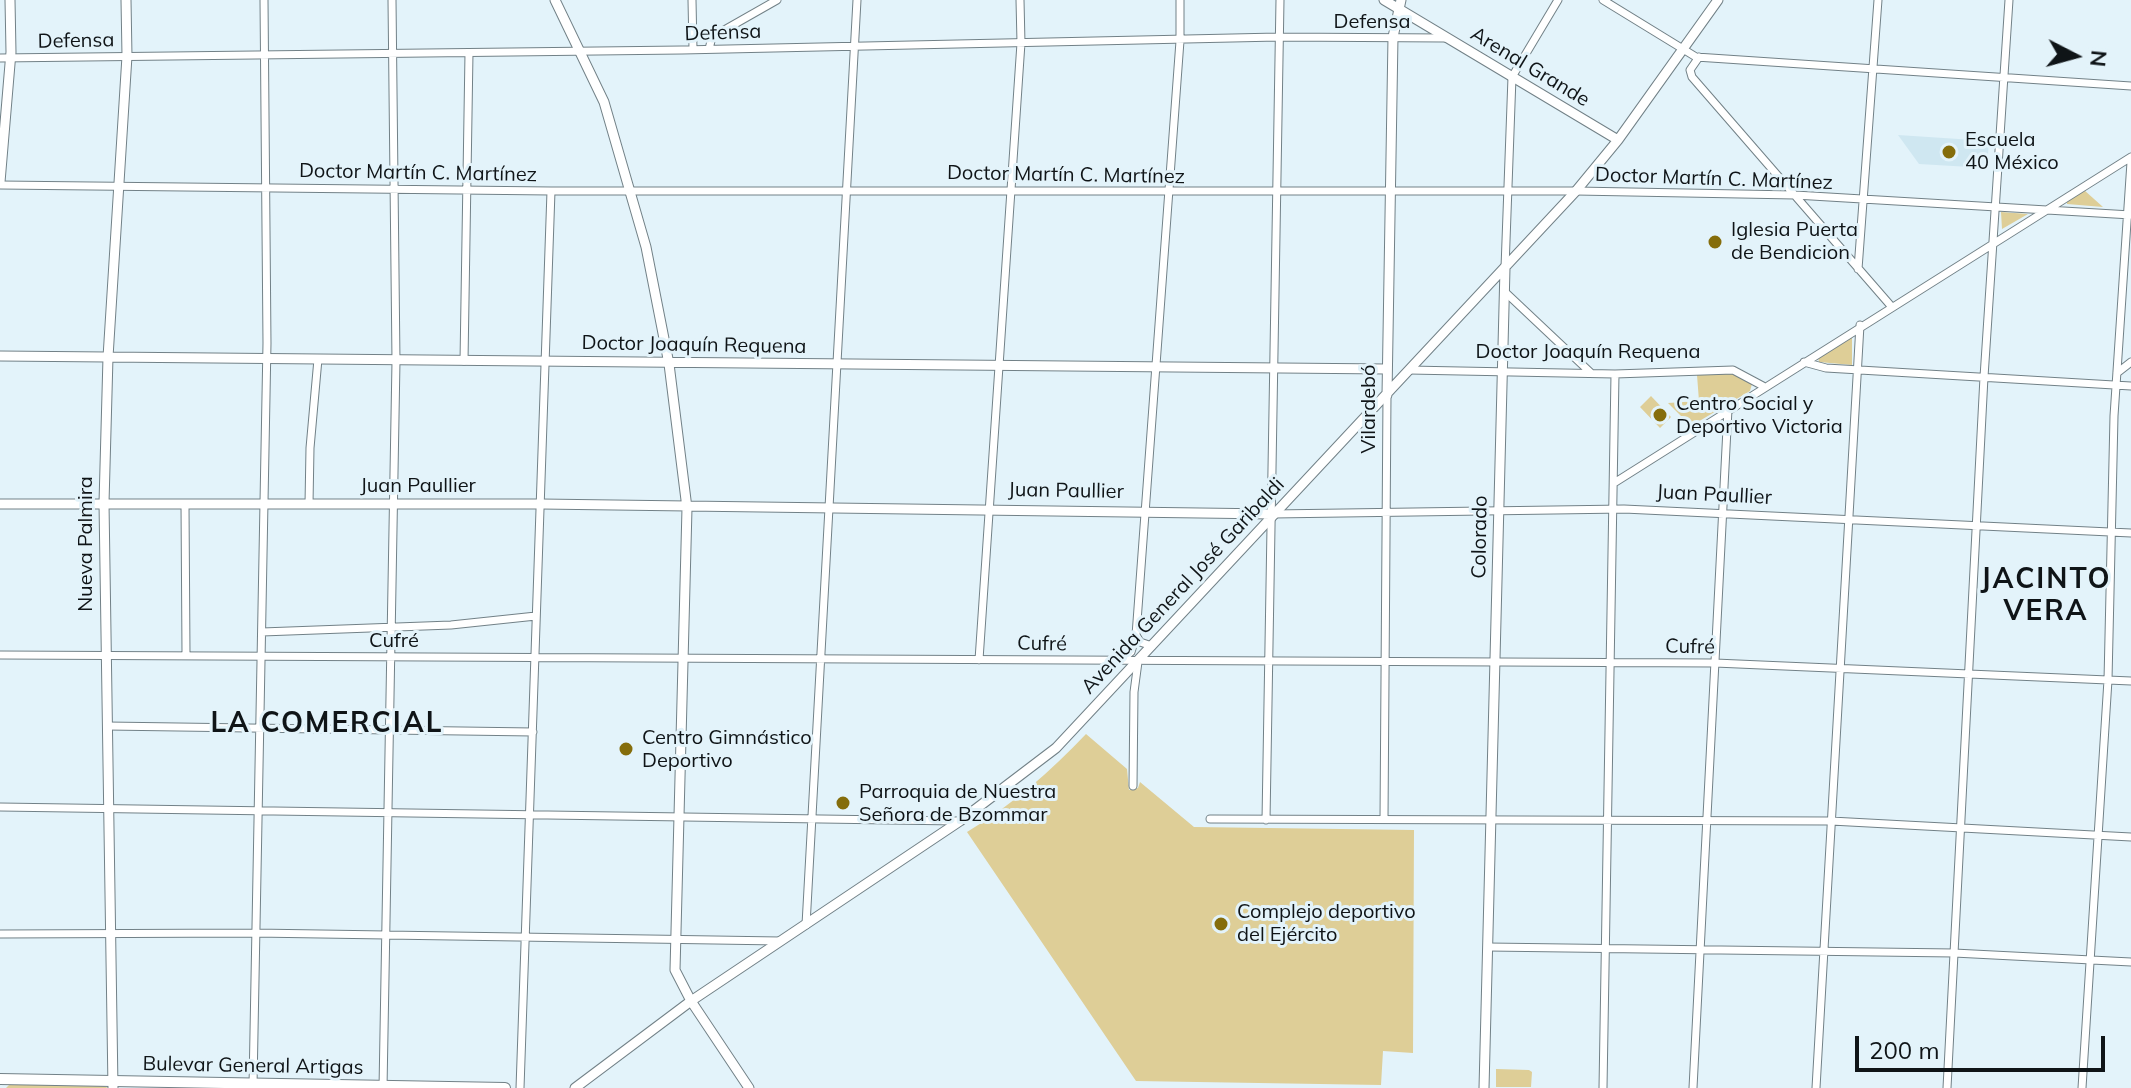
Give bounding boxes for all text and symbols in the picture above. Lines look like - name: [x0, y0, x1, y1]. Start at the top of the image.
- street label: Defensa: [1334, 10, 1410, 34]
- north arrow: [2035, 16, 2115, 96]
- street label: Defensa: [684, 20, 762, 46]
- street label: Arenal Grande: [1466, 22, 1594, 112]
- street label: Defensa: [37, 28, 115, 54]
- text: N: [2084, 49, 2114, 68]
- place label: Escuela 40 México: [1965, 128, 2059, 175]
- marker: Escuela 40 México: [1940, 143, 1958, 161]
- street label: Doctor Martín C. Martínez: [299, 159, 537, 187]
- street label: Doctor Martín C. Martínez: [947, 161, 1185, 189]
- street label: Doctor Martín C. Martínez: [1595, 163, 1833, 195]
- place label: Iglesia Puerta de Bendicion: [1731, 218, 1858, 265]
- marker: Iglesia Puerta de Bendicion: [1706, 233, 1724, 251]
- street label: Doctor Joaquín Requena: [581, 331, 807, 359]
- street label: Doctor Joaquín Requena: [1476, 340, 1700, 364]
- street label: Vilardebó: [1357, 365, 1381, 453]
- place label: Centro Social y Deportivo Victoria: [1676, 392, 1843, 439]
- marker: Centro Social y Deportivo Victoria: [1651, 406, 1669, 424]
- street label: Avenida General José Garibaldi: [1076, 473, 1290, 699]
- street label: Juan Paullier: [360, 474, 476, 498]
- street label: Nueva Palmira: [74, 476, 98, 612]
- street label: Juan Paullier: [1008, 478, 1124, 504]
- street label: Juan Paullier: [1656, 480, 1772, 510]
- street label: Colorado: [1467, 495, 1493, 579]
- district label: JACINTO VERA: [1980, 563, 2112, 629]
- street label: Cufré: [369, 629, 419, 653]
- street label: Cufré: [1017, 632, 1067, 656]
- street label: Cufré: [1665, 635, 1715, 659]
- district label: LA COMERCIAL: [211, 707, 443, 741]
- place label: Centro Gimnástico Deportivo: [642, 726, 812, 773]
- marker: Centro Gimnástico Deportivo: [617, 740, 635, 758]
- place label: Parroquia de Nuestra Señora de Bzommar: [859, 780, 1056, 827]
- marker: Parroquia de Nuestra Señora de Bzommar: [834, 794, 852, 812]
- place label: Complejo deportivo del Ejército: [1237, 900, 1416, 947]
- marker: Complejo deportivo del Ejército: [1212, 915, 1230, 933]
- scale bar: [1859, 1020, 2109, 1070]
- text: 200 m: [1869, 1035, 1940, 1065]
- street label: Bulevar General Artigas: [142, 1052, 364, 1080]

